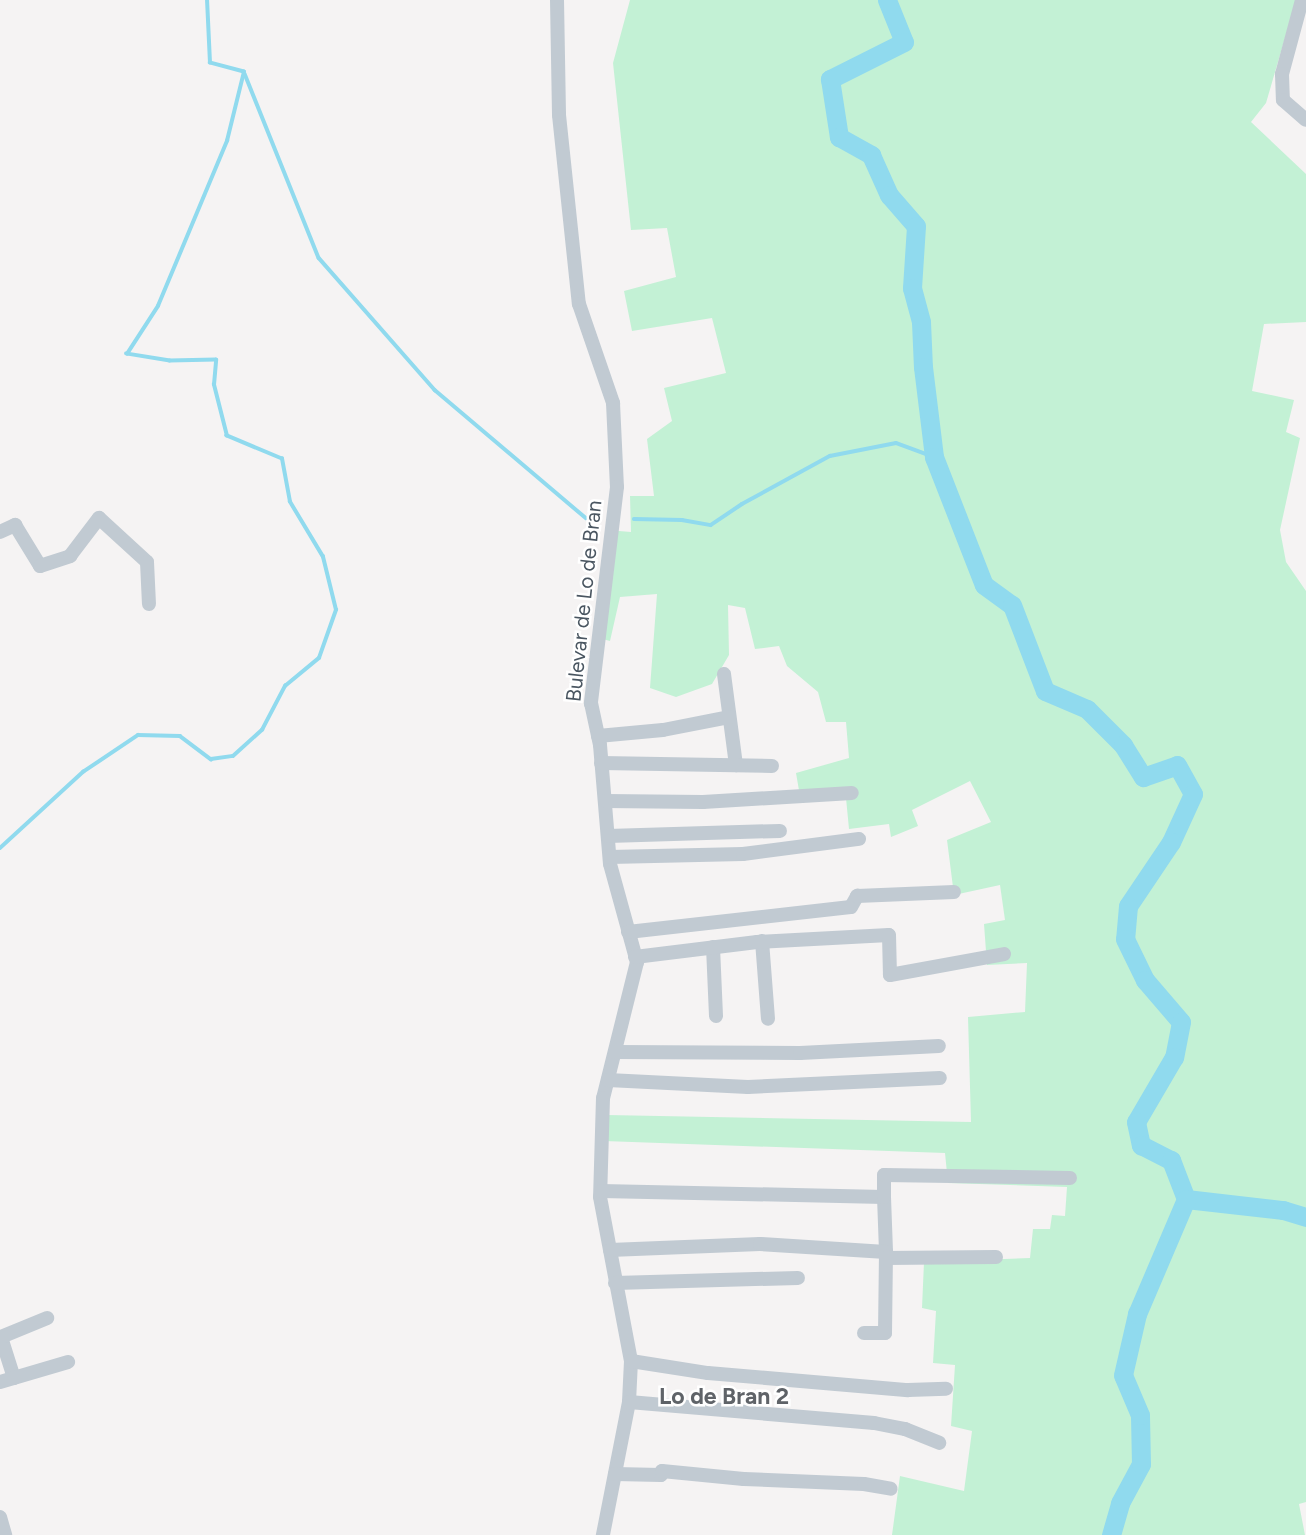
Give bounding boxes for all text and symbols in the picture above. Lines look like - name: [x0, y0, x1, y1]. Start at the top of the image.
- street label: Bulevar de Lo de Bran: [561, 499, 607, 703]
- district label: Lo de Bran 2: [659, 1382, 789, 1410]

